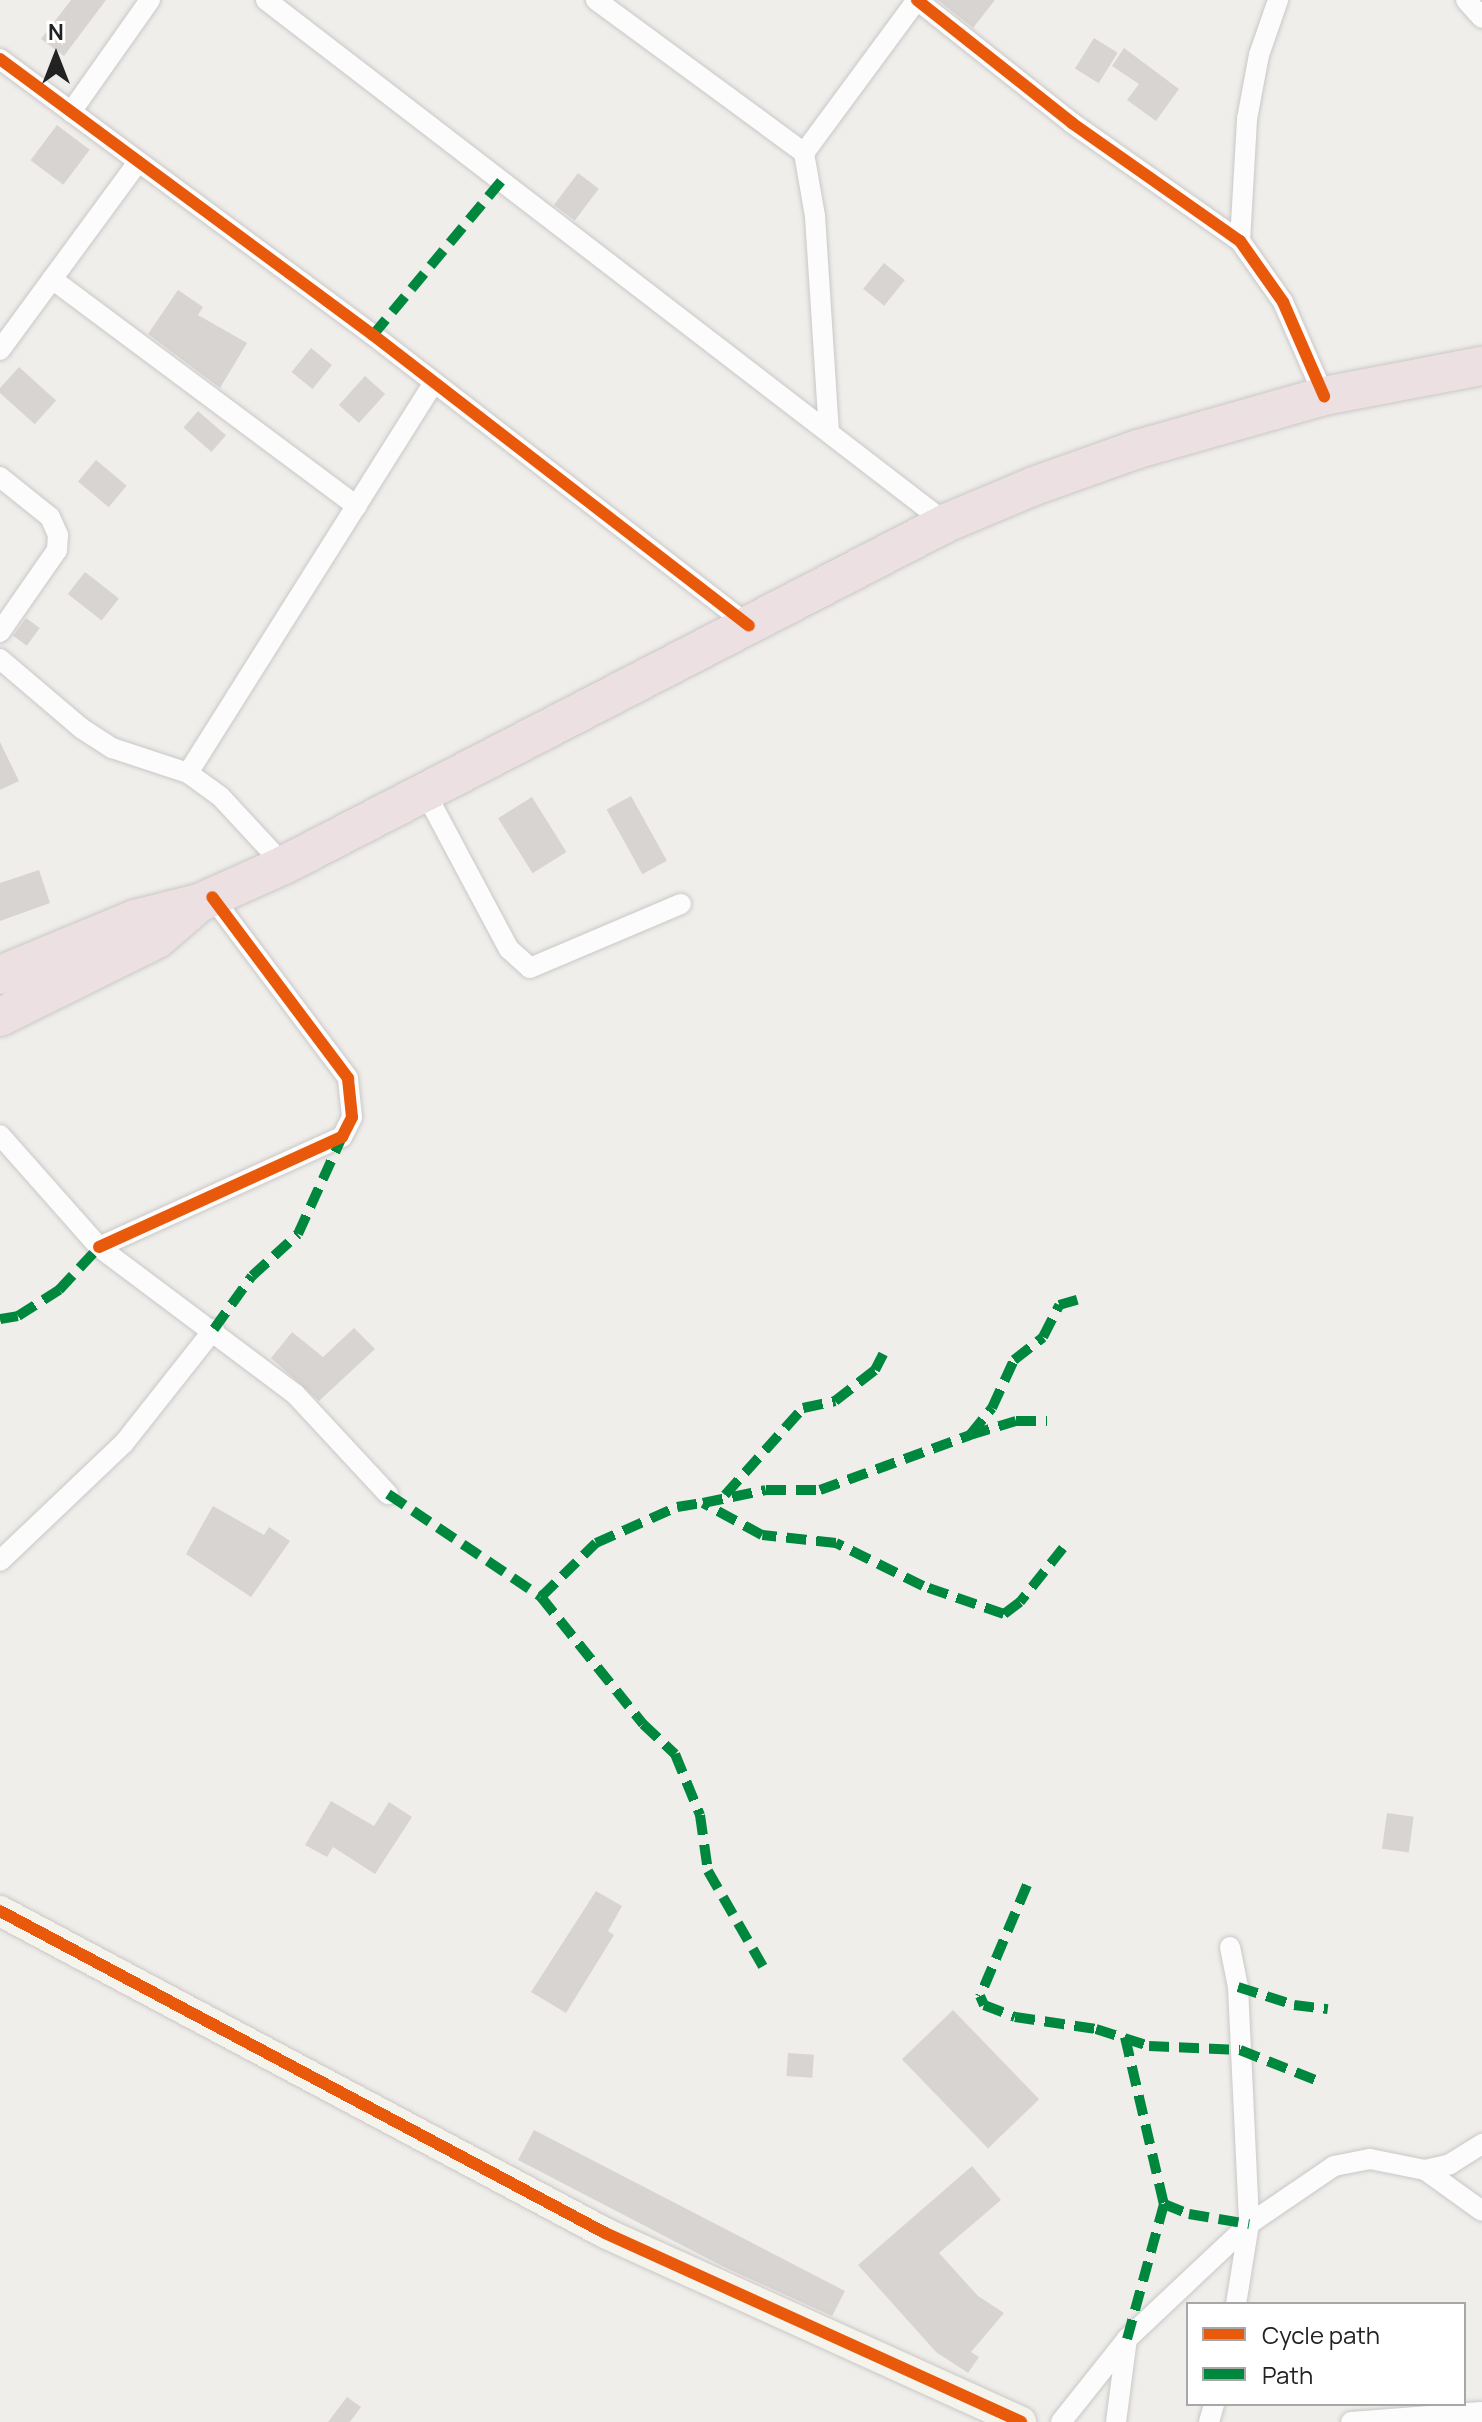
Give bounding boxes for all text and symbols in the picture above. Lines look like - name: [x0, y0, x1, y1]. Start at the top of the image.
- north arrow: [16, 16, 96, 96]
- text: N: [48, 17, 64, 47]
- legend: [1186, 2302, 1466, 2406]
- text: Cycle path: [1262, 2318, 1380, 2351]
- text: Path: [1262, 2358, 1313, 2391]

